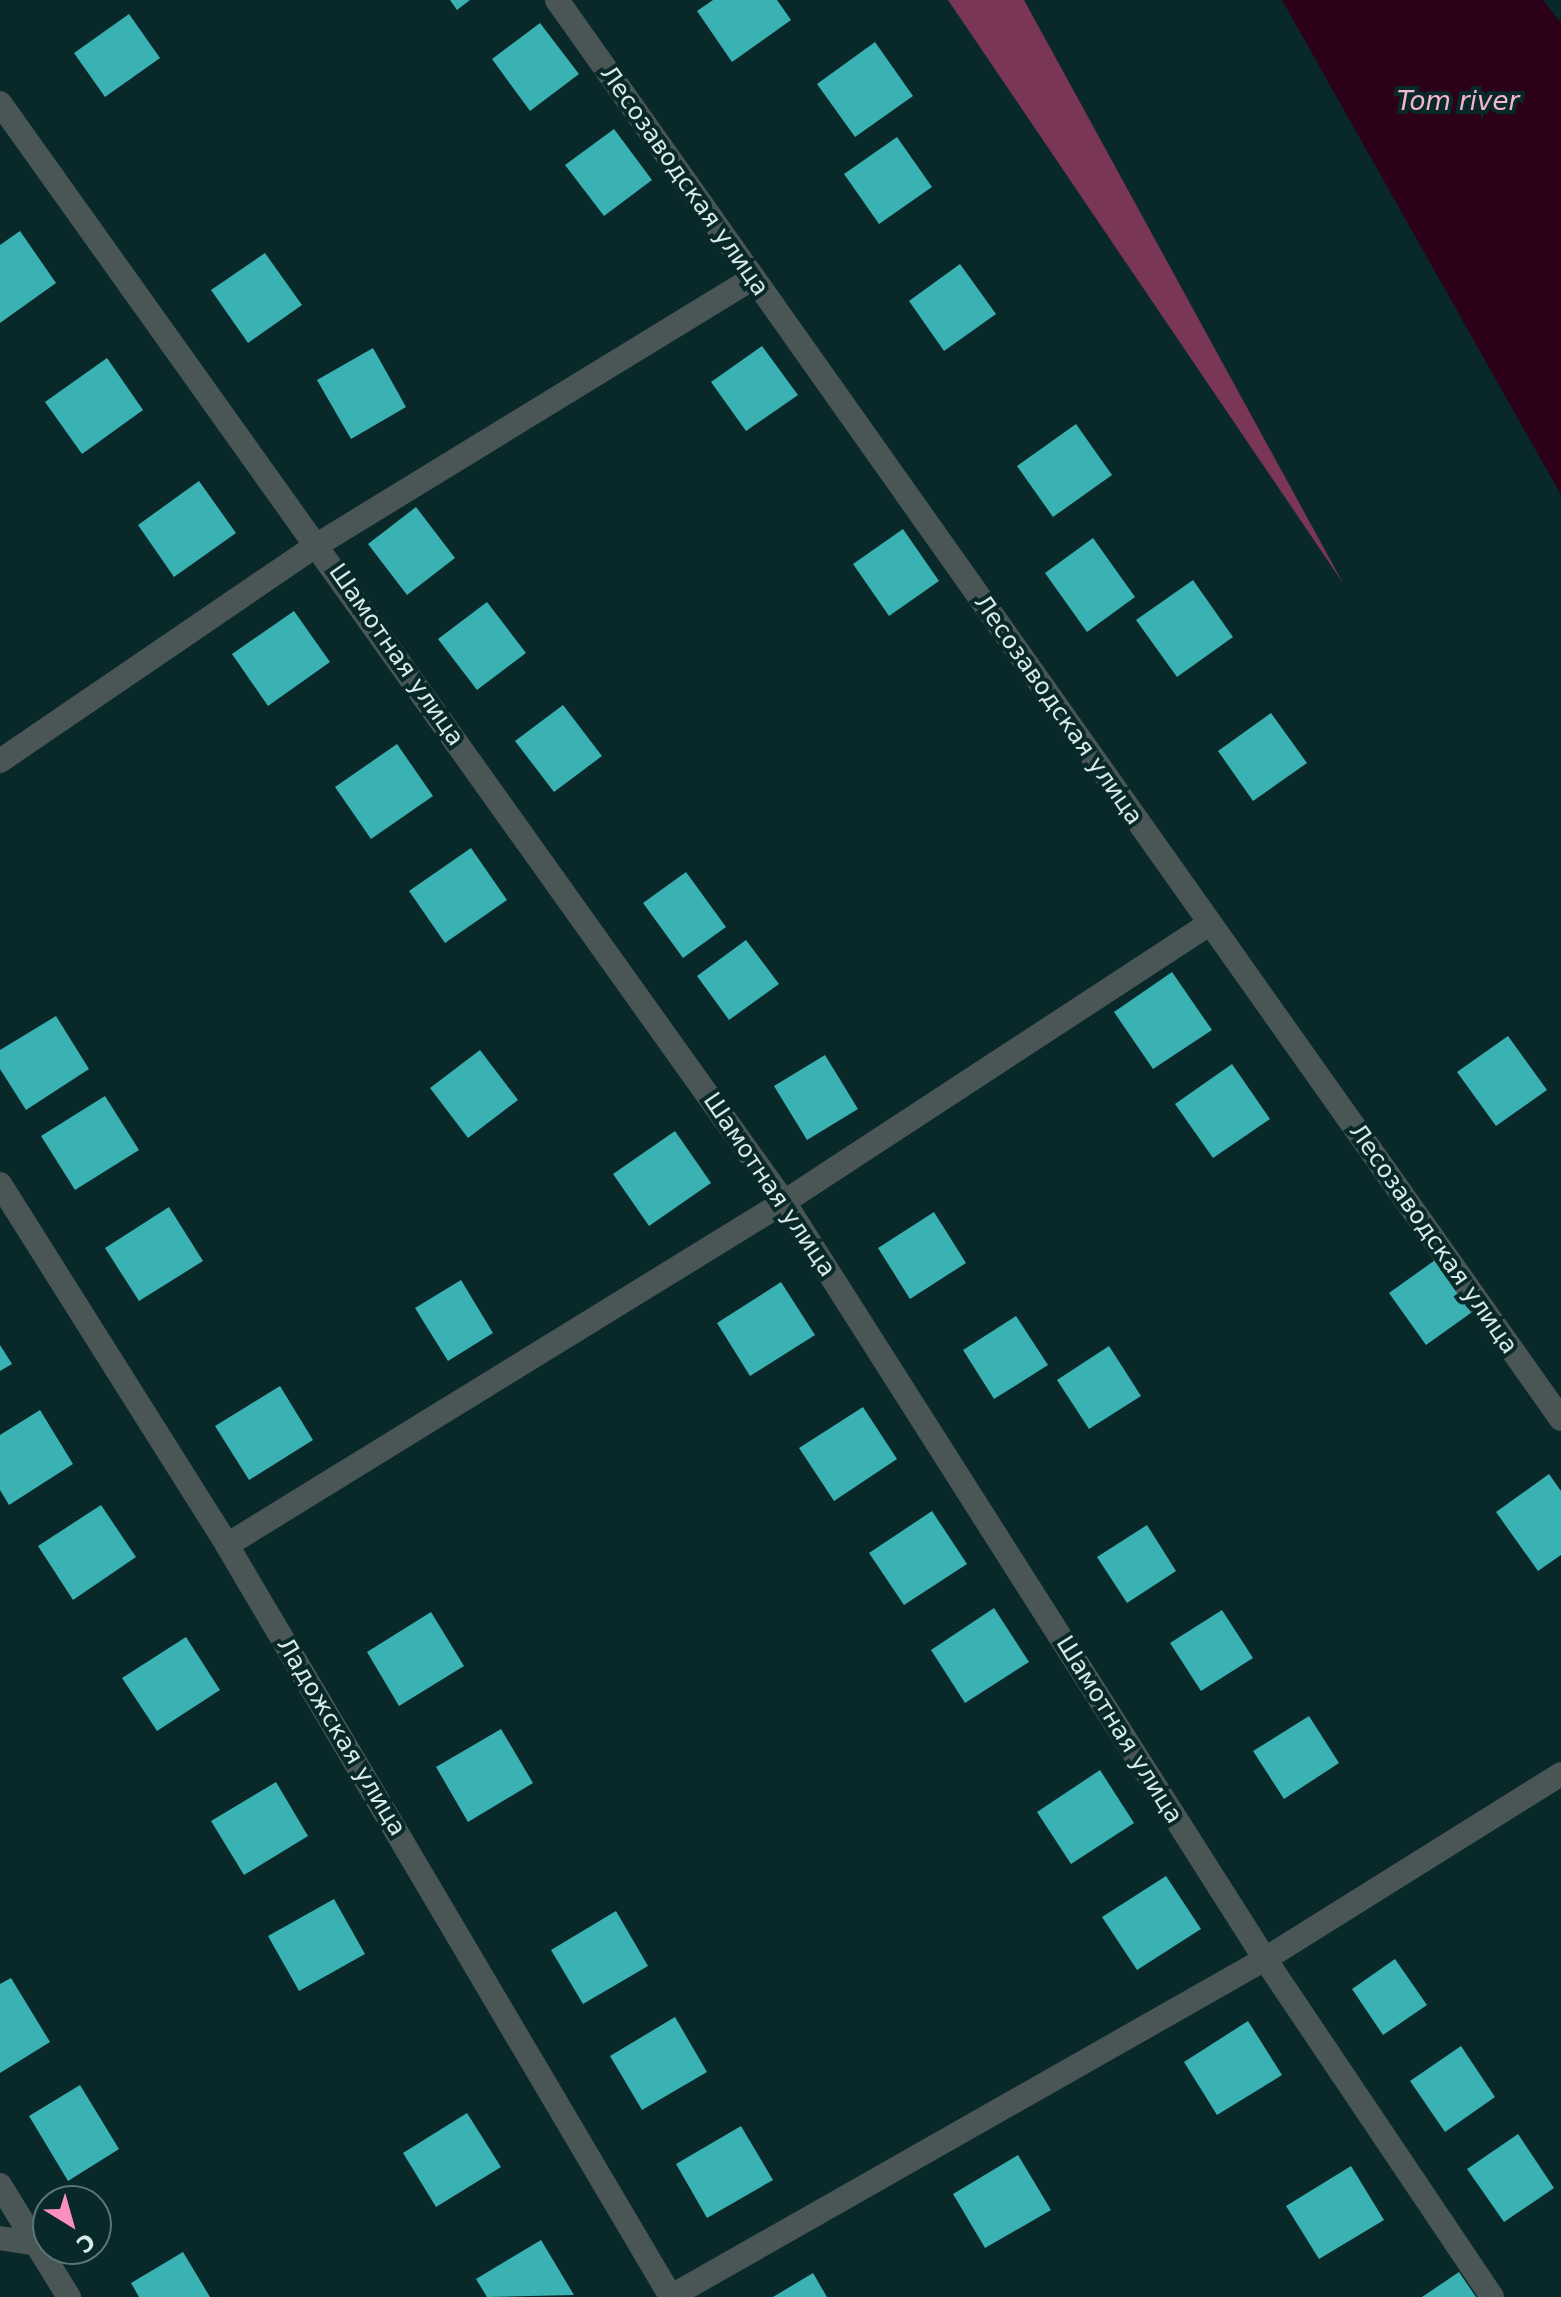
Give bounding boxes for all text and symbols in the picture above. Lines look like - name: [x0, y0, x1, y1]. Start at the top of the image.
- street label: Лесозаводская улица: [594, 60, 774, 302]
- water label: Tom river: [1397, 86, 1519, 118]
- street label: Шамотная улица: [322, 558, 470, 752]
- street label: Лесозаводская улица: [968, 589, 1148, 831]
- street label: Шамотная улица: [697, 1087, 841, 1283]
- street label: Лесозаводская улица: [1343, 1118, 1523, 1360]
- street label: Шамотная улица: [1050, 1631, 1188, 1829]
- street label: Ладожская улица: [270, 1633, 412, 1841]
- north arrow: [32, 2185, 112, 2265]
- text: С: [72, 2228, 100, 2258]

